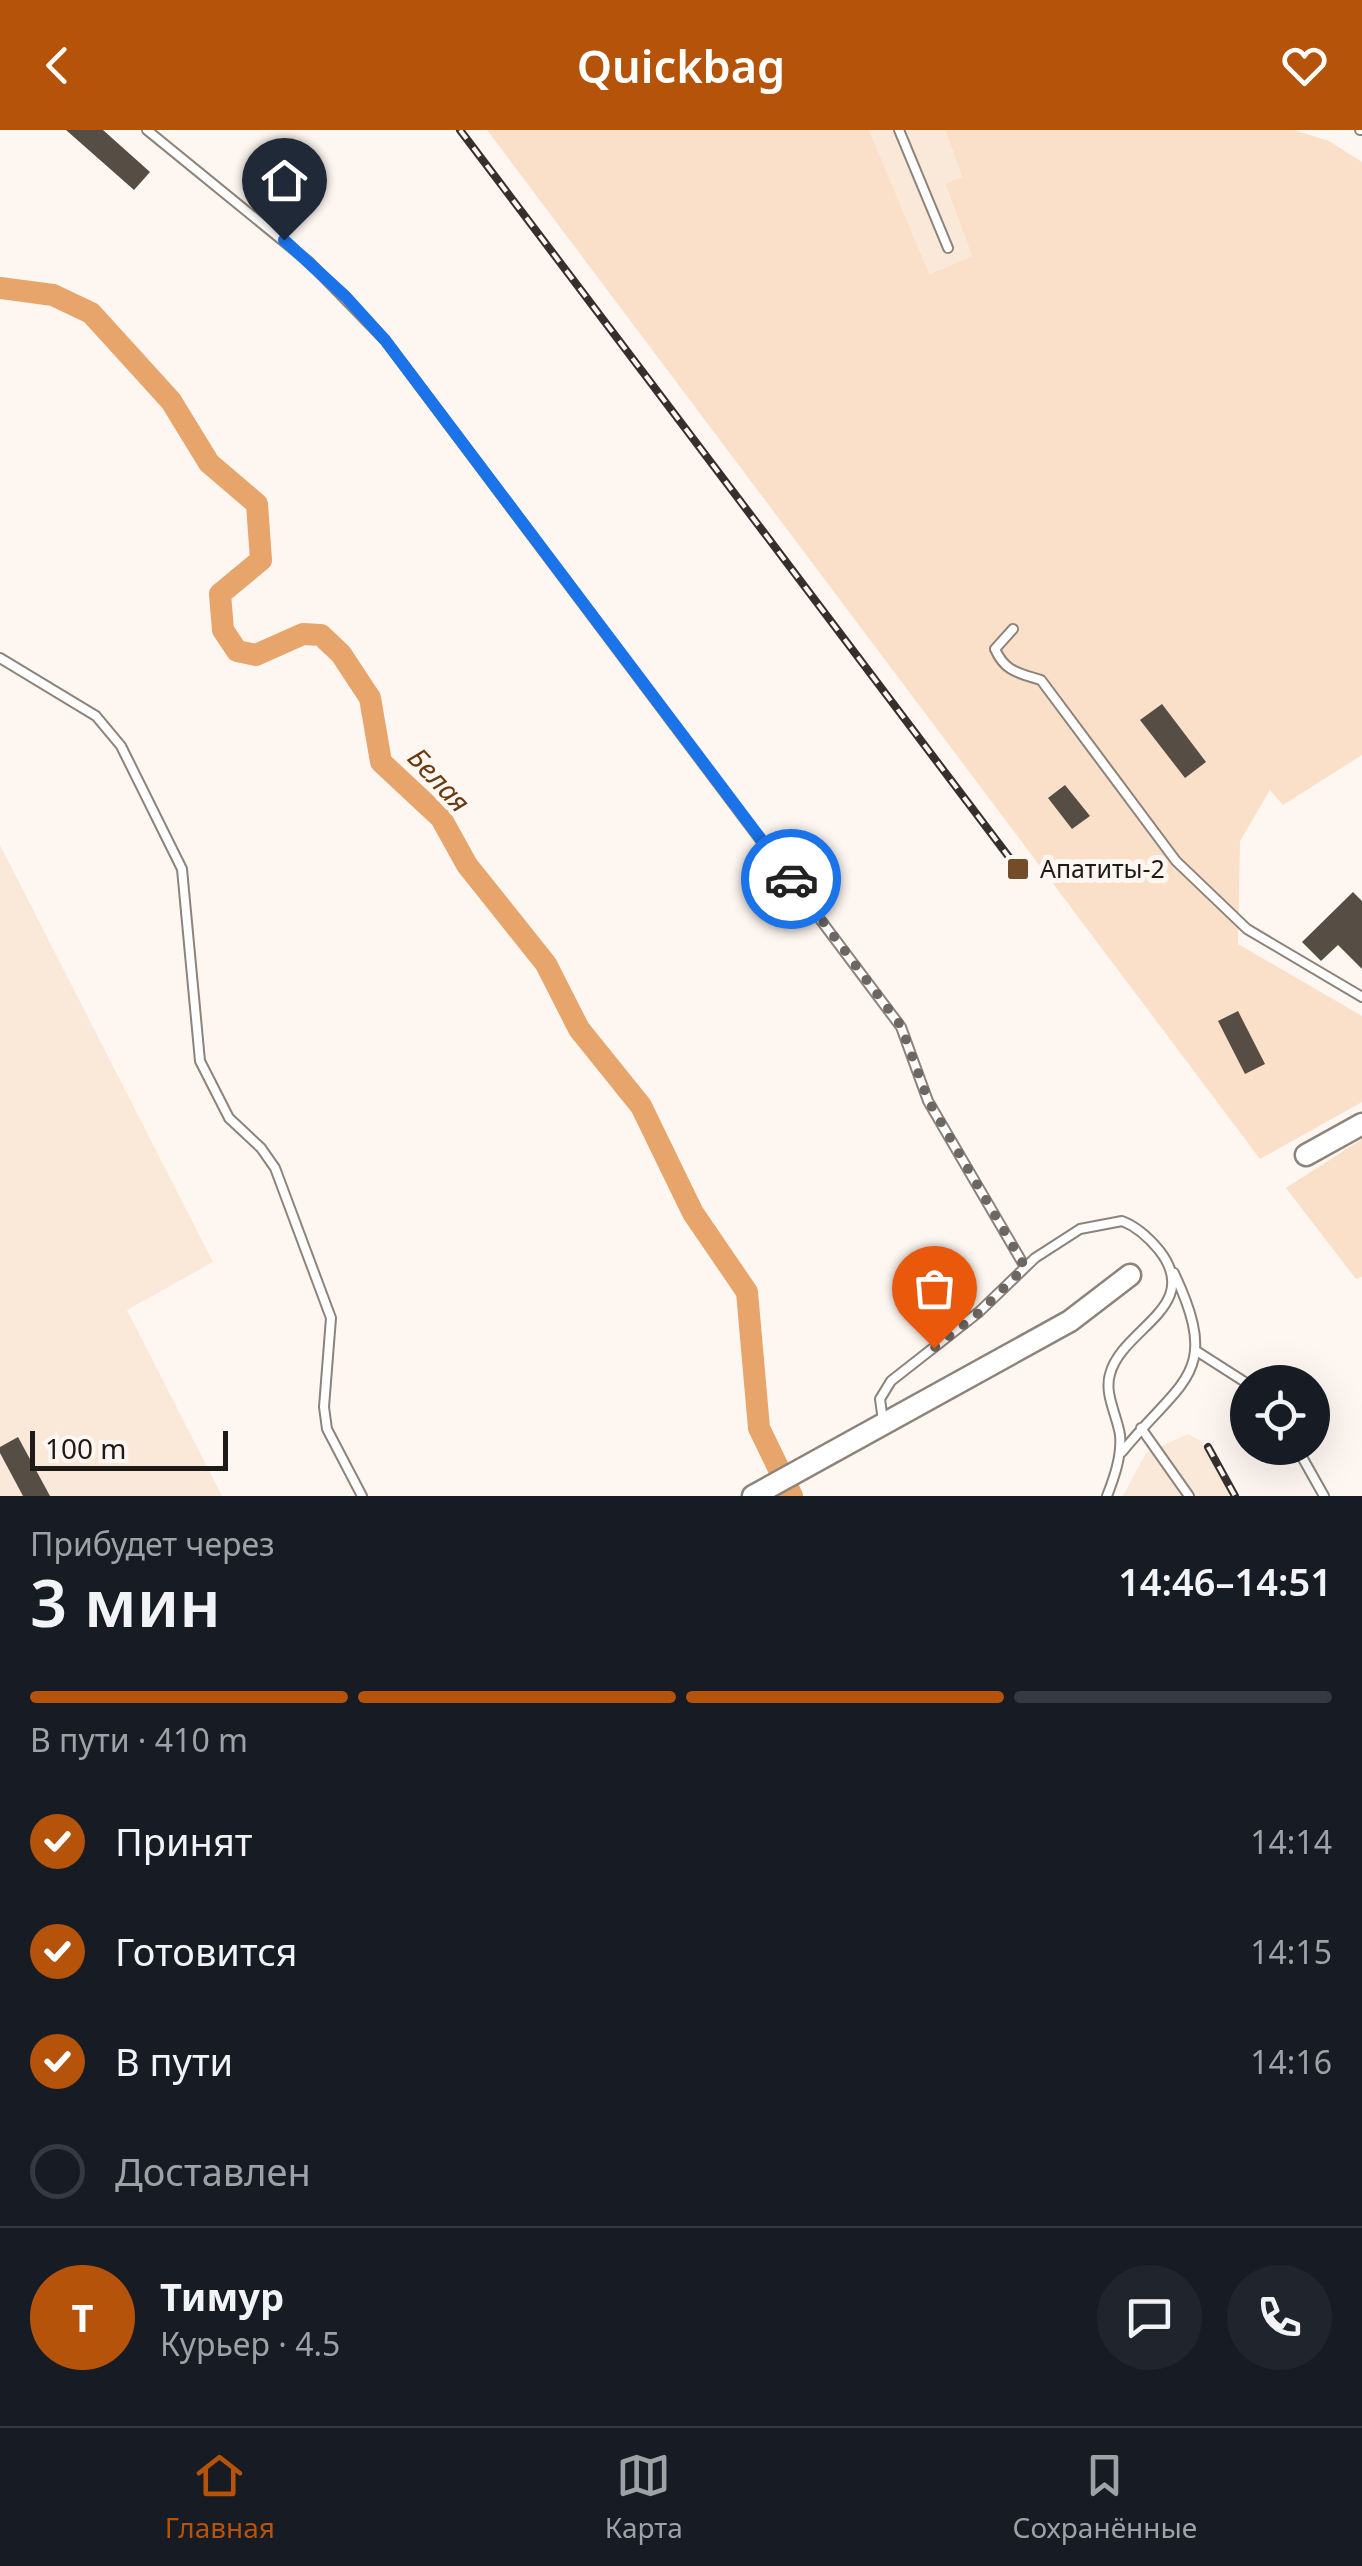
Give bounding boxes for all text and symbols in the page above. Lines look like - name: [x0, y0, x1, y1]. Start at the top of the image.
- text: Quickbag: [577, 35, 785, 96]
- icon: back: [30, 38, 85, 93]
- icon: heart: [1277, 38, 1332, 93]
- pin: [242, 138, 327, 241]
- icon: home: [257, 153, 312, 208]
- water label: Белая: [400, 739, 479, 820]
- courier: [741, 829, 841, 929]
- place label: Апатиты-2: [1040, 851, 1165, 885]
- icon: car: [764, 852, 819, 907]
- marker: Апатиты-2: [1005, 856, 1031, 882]
- pin: [892, 1246, 977, 1349]
- icon: bag: [907, 1261, 962, 1316]
- map controls: [1230, 1365, 1330, 1465]
- button: locate: [1230, 1365, 1330, 1465]
- scale bar: [30, 1426, 228, 1471]
- text: 100 m: [45, 1429, 127, 1467]
- text: Прибудет через: [30, 1522, 275, 1565]
- text: 14:46–14:51: [1118, 1555, 1332, 1607]
- text: 3 мин: [30, 1558, 221, 1646]
- text: В пути · 410 m: [30, 1718, 248, 1761]
- icon: check: [30, 1814, 85, 1869]
- text: Принят: [115, 1815, 252, 1867]
- text: 14:14: [1250, 1820, 1332, 1863]
- icon: check: [30, 1924, 85, 1979]
- text: Готовится: [115, 1925, 297, 1977]
- text: 14:15: [1250, 1930, 1332, 1973]
- icon: check: [30, 2034, 85, 2089]
- text: В пути: [115, 2035, 233, 2087]
- text: 14:16: [1250, 2040, 1332, 2083]
- text: Доставлен: [115, 2145, 311, 2197]
- button: chat: [1097, 2265, 1202, 2370]
- button: phone: [1227, 2265, 1332, 2370]
- text: Тимур: [160, 2270, 284, 2322]
- text: Т: [72, 2291, 93, 2343]
- text: Курьер · 4.5: [160, 2322, 340, 2365]
- tab: Главная: [165, 2448, 275, 2546]
- tab: Карта: [605, 2448, 683, 2546]
- tab: Сохранённые: [1013, 2448, 1197, 2546]

